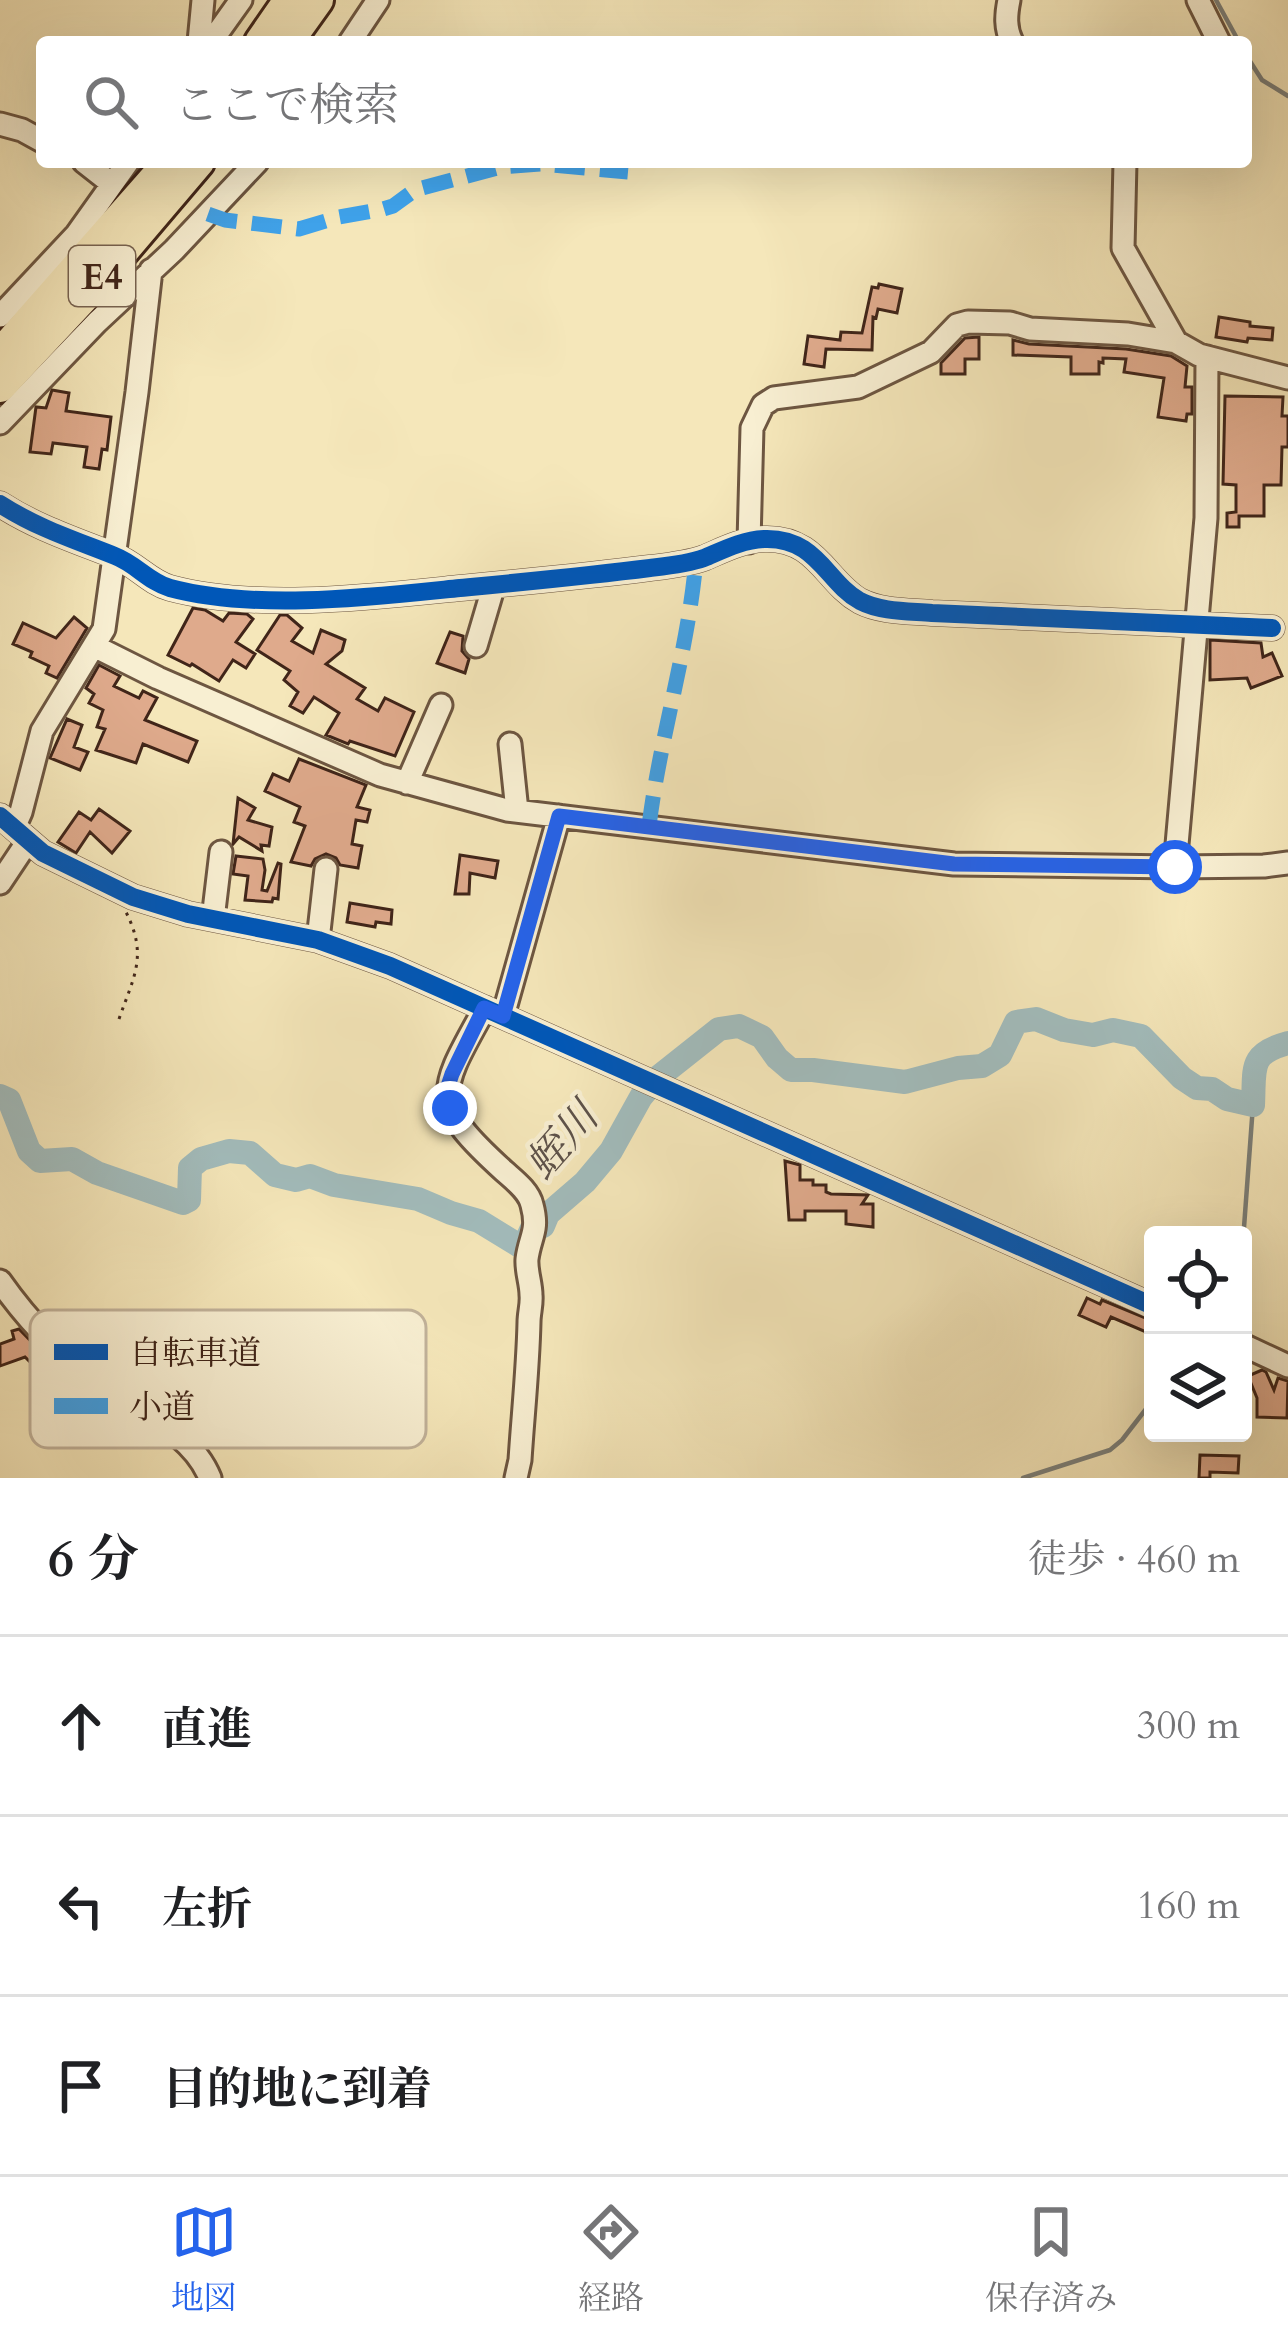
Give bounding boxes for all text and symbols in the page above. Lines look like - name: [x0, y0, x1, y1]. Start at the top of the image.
- search box: [36, 36, 1252, 168]
- icon: search: [78, 69, 144, 135]
- text: ここで検索: [174, 75, 399, 136]
- road number: E4: [69, 246, 135, 306]
- route start: [1148, 840, 1202, 894]
- route end: [423, 1081, 477, 1135]
- water label: 蛭川: [513, 1088, 614, 1191]
- map controls: [1144, 1226, 1252, 1442]
- button: locate: [1144, 1226, 1252, 1334]
- legend: [30, 1310, 426, 1448]
- text: 自転車道: [129, 1331, 261, 1376]
- button: layers: [1144, 1334, 1252, 1442]
- text: 小道: [129, 1385, 195, 1430]
- text: 6 分: [48, 1525, 139, 1595]
- text: 徒歩 · 460 m: [1028, 1533, 1240, 1586]
- icon: ahead: [48, 1693, 114, 1759]
- text: 直進: [162, 1699, 252, 1760]
- text: 300 m: [1137, 1699, 1240, 1752]
- icon: left: [48, 1873, 114, 1939]
- text: 左折: [162, 1879, 252, 1940]
- text: 160 m: [1137, 1879, 1240, 1932]
- icon: arrive: [48, 2053, 114, 2119]
- text: 目的地に到着: [162, 2059, 432, 2120]
- tab: 地図: [171, 2199, 237, 2321]
- tab: 経路: [578, 2199, 644, 2321]
- tab: 保存済み: [985, 2199, 1117, 2321]

